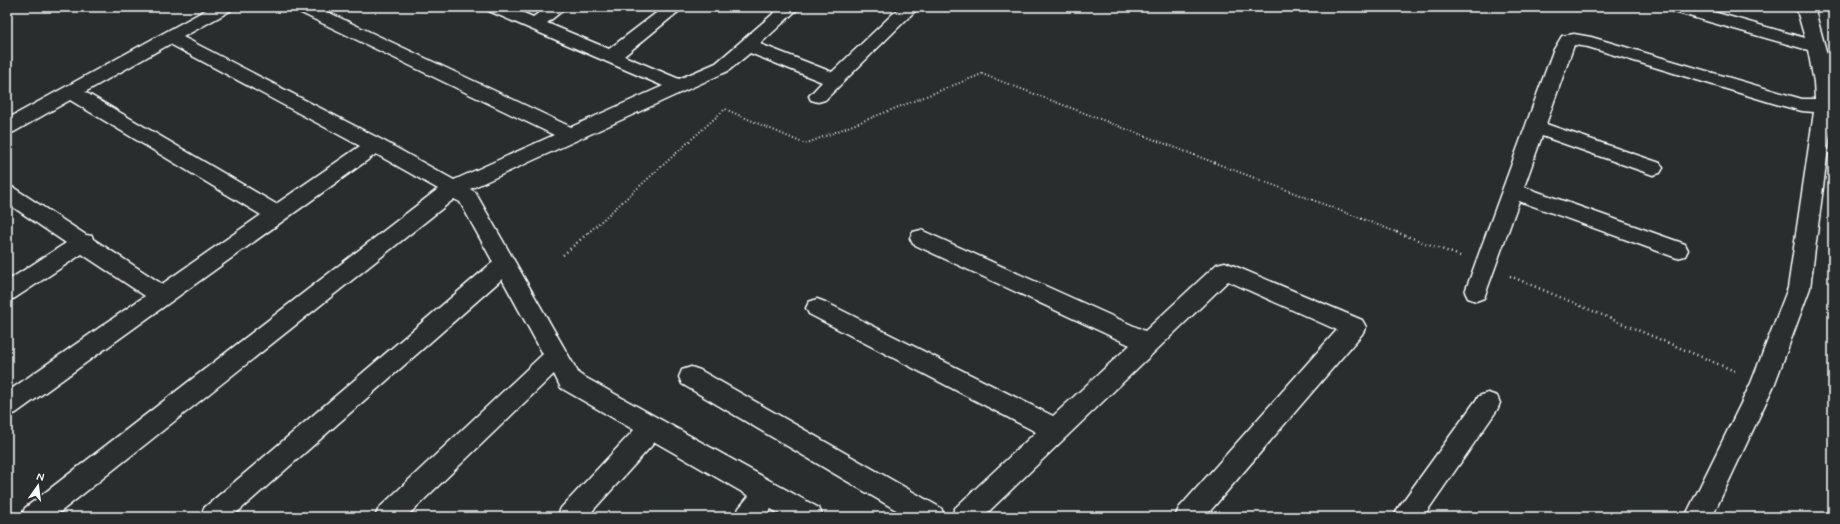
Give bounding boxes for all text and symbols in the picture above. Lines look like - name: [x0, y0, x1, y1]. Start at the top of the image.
- north arrow: [18, 466, 58, 506]
- text: N: [35, 470, 45, 485]

